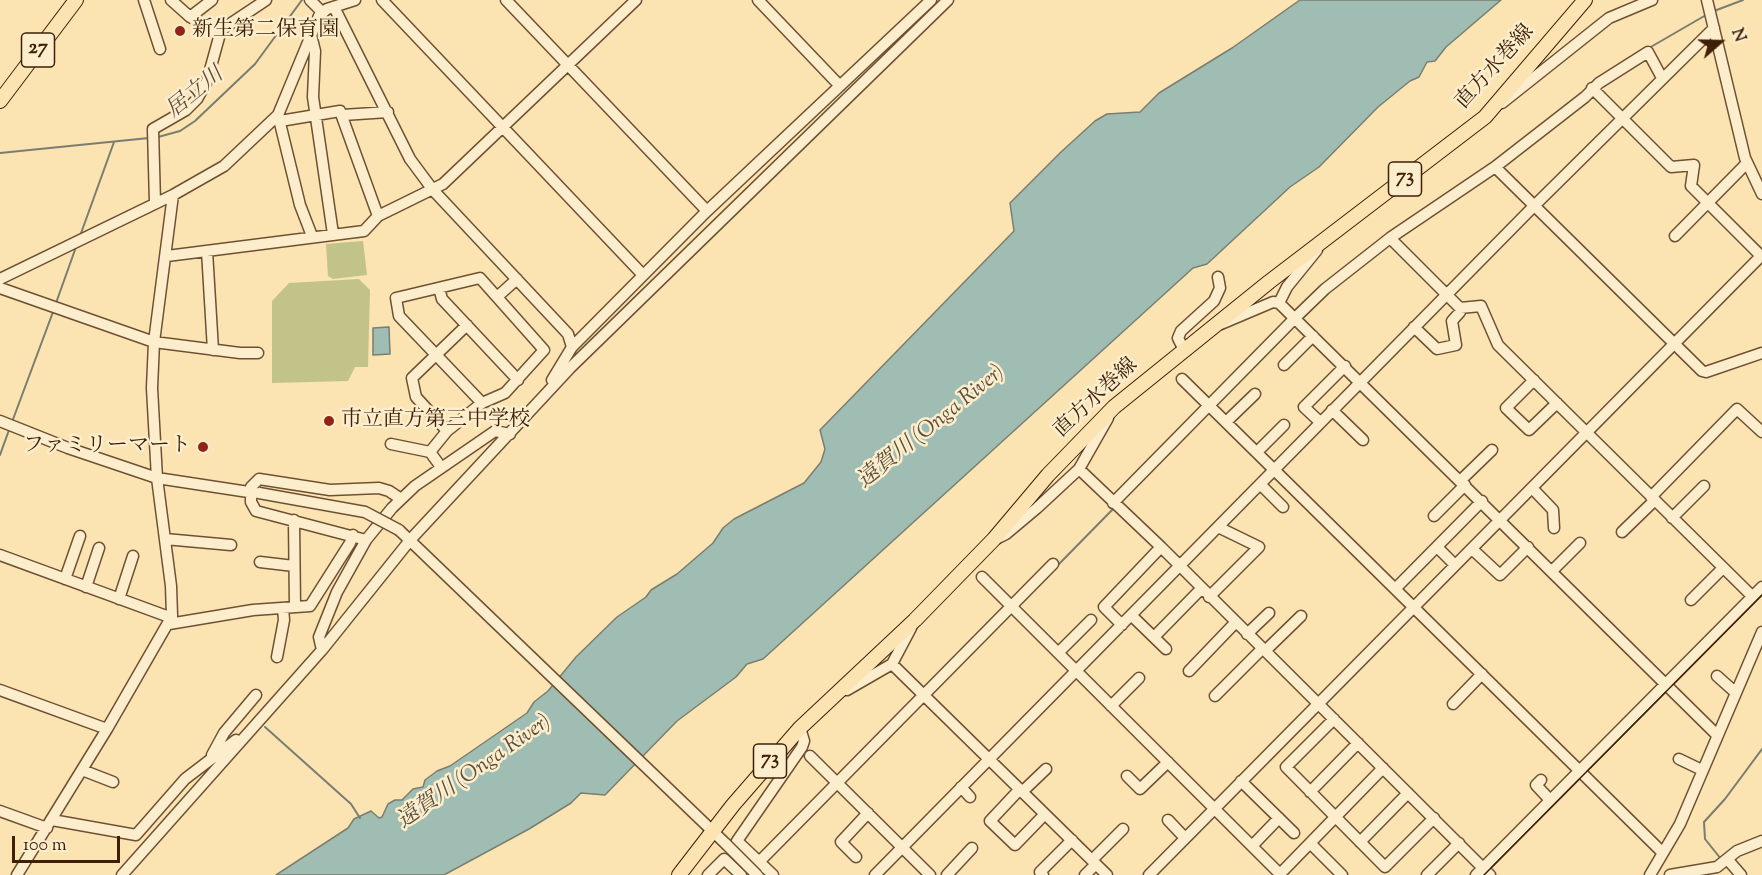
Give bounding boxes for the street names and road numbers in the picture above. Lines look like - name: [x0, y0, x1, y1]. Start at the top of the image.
- street label: 直方水巻線: [1452, 21, 1540, 115]
- road number: 27: [22, 33, 54, 67]
- road number: 73: [1388, 162, 1422, 196]
- street label: 直方水巻線: [1050, 354, 1144, 444]
- road number: 73: [754, 744, 786, 778]

